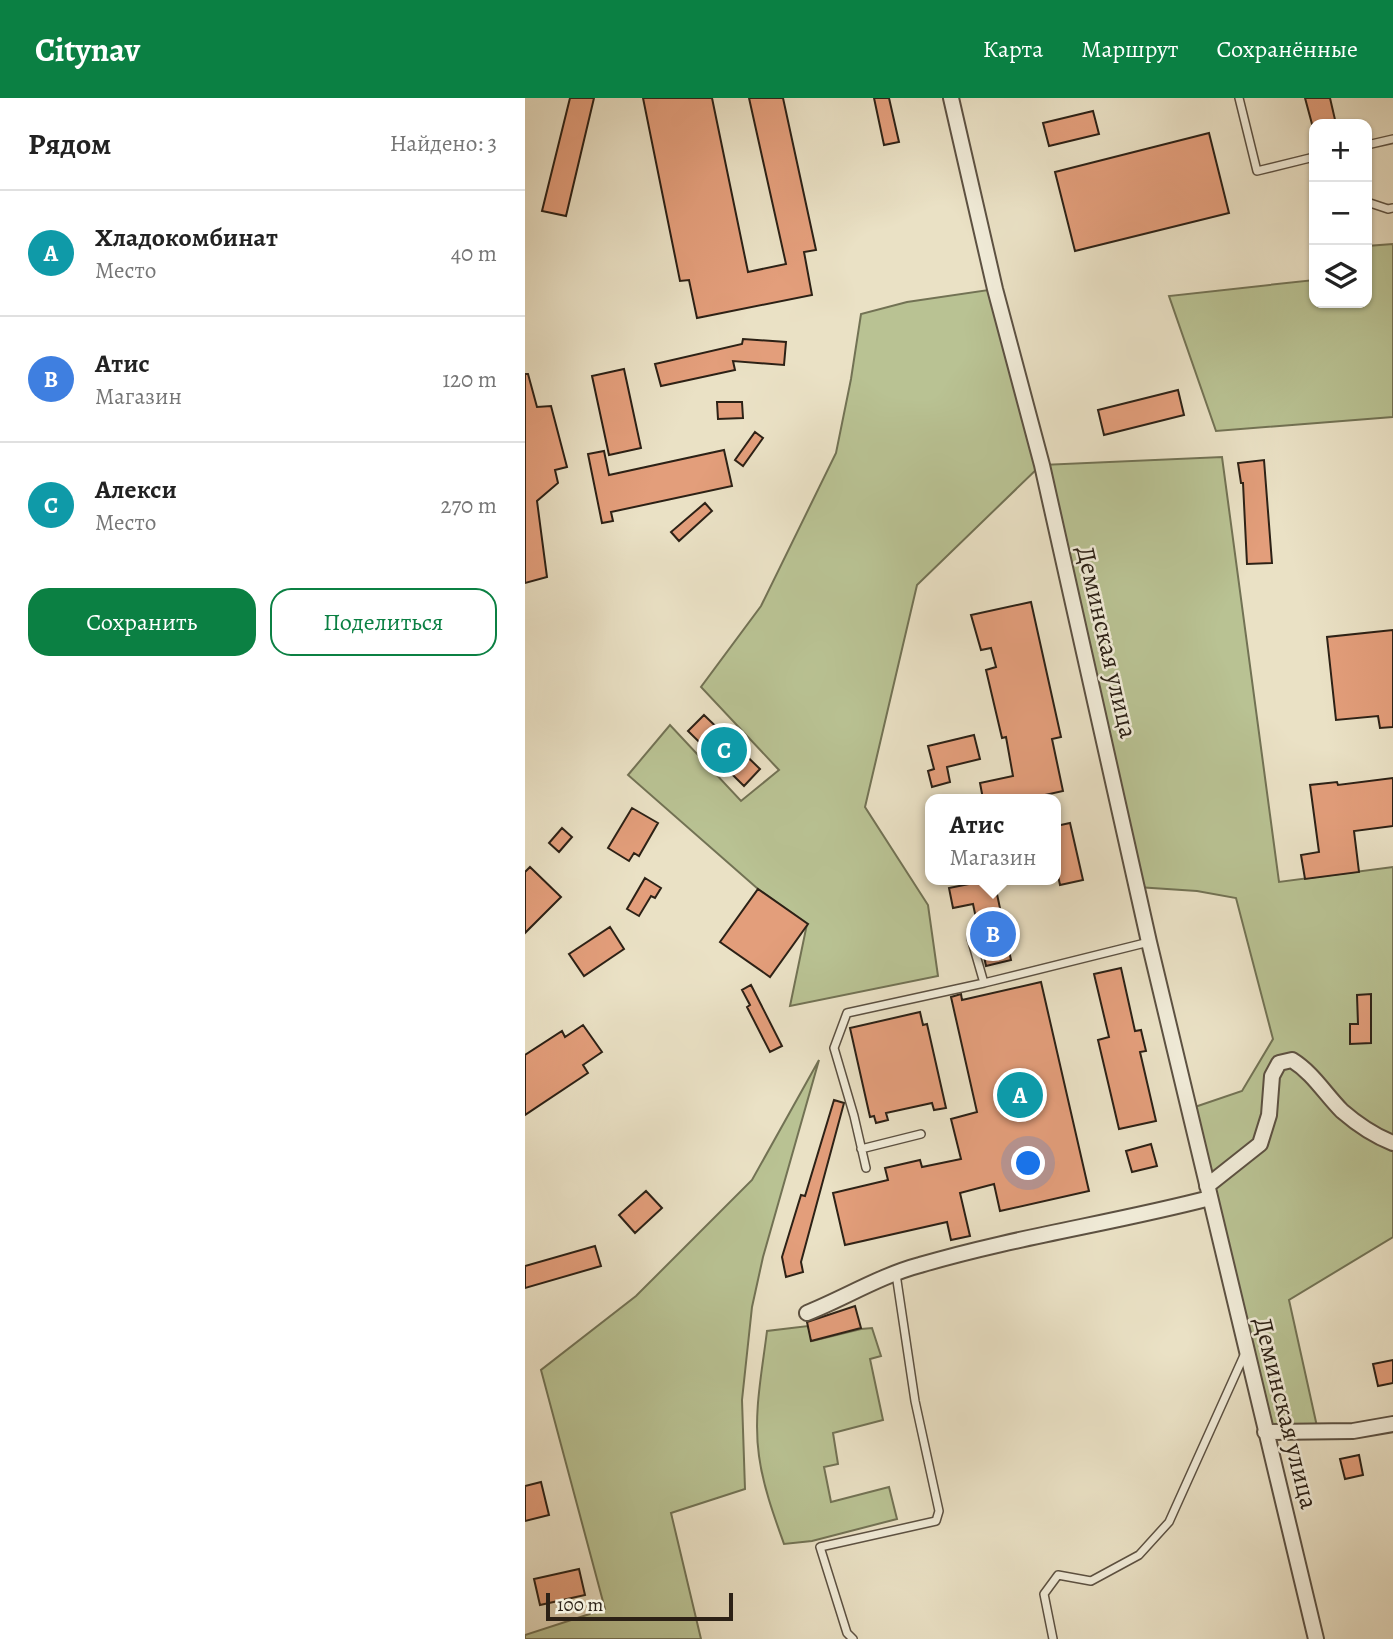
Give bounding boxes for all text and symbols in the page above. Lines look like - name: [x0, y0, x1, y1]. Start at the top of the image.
- text: Citynav: [35, 27, 140, 72]
- text: Карта: [983, 33, 1043, 65]
- text: Маршрут: [1081, 33, 1179, 65]
- text: Сохранённые: [1217, 33, 1358, 65]
- map controls: [1309, 119, 1372, 308]
- button: +: [1309, 119, 1372, 182]
- text: Рядом: [28, 124, 111, 164]
- text: Найдено: 3: [390, 128, 497, 159]
- button: −: [1309, 182, 1372, 245]
- text: Хладокомбинат: [95, 220, 278, 255]
- text: A: [44, 238, 58, 269]
- text: 40 m: [451, 238, 497, 269]
- button: layers: [1309, 245, 1372, 308]
- text: Место: [95, 255, 156, 286]
- text: Атис: [95, 346, 150, 381]
- text: B: [44, 364, 58, 395]
- text: 120 m: [442, 364, 497, 395]
- text: Магазин: [95, 381, 182, 412]
- text: Алекси: [95, 472, 177, 507]
- text: C: [44, 490, 58, 521]
- text: 270 m: [440, 490, 497, 521]
- text: Место: [95, 507, 156, 538]
- street label: Деминская улица: [1068, 542, 1146, 742]
- button: Сохранить: [28, 588, 256, 656]
- button: Поделиться: [270, 588, 497, 656]
- pin: C: [701, 724, 747, 776]
- popup: [925, 794, 1061, 885]
- text: Атис: [950, 807, 1004, 842]
- text: Магазин: [950, 842, 1036, 873]
- pin: B: [970, 908, 1016, 960]
- pin: A: [997, 1069, 1043, 1121]
- your location: [1011, 1146, 1045, 1180]
- street label: Деминская улица: [1245, 1313, 1327, 1513]
- scale bar: [546, 1590, 733, 1622]
- text: 100 m: [557, 1592, 603, 1618]

